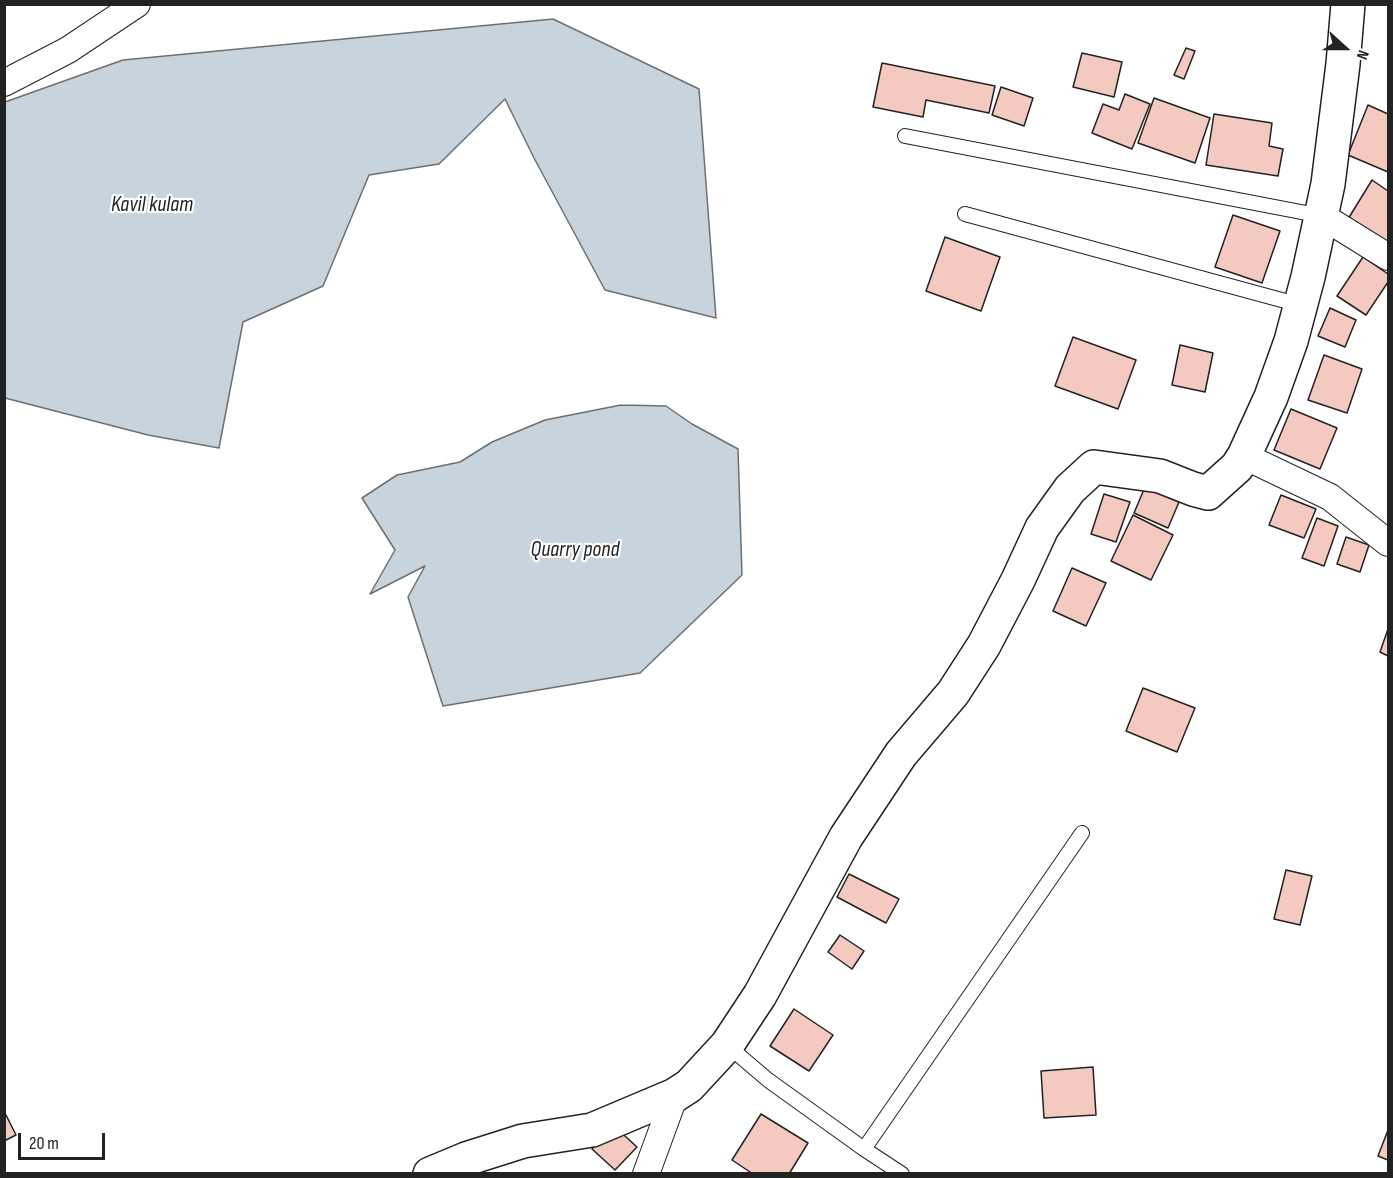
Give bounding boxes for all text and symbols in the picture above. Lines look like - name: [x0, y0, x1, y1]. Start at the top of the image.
- north arrow: [1315, 18, 1375, 78]
- text: N: [1352, 47, 1373, 62]
- water label: Kavil kulam: [111, 192, 193, 218]
- water label: Quarry pond: [531, 537, 619, 563]
- scale bar: [21, 1121, 108, 1159]
- text: 20 m: [29, 1133, 59, 1154]

